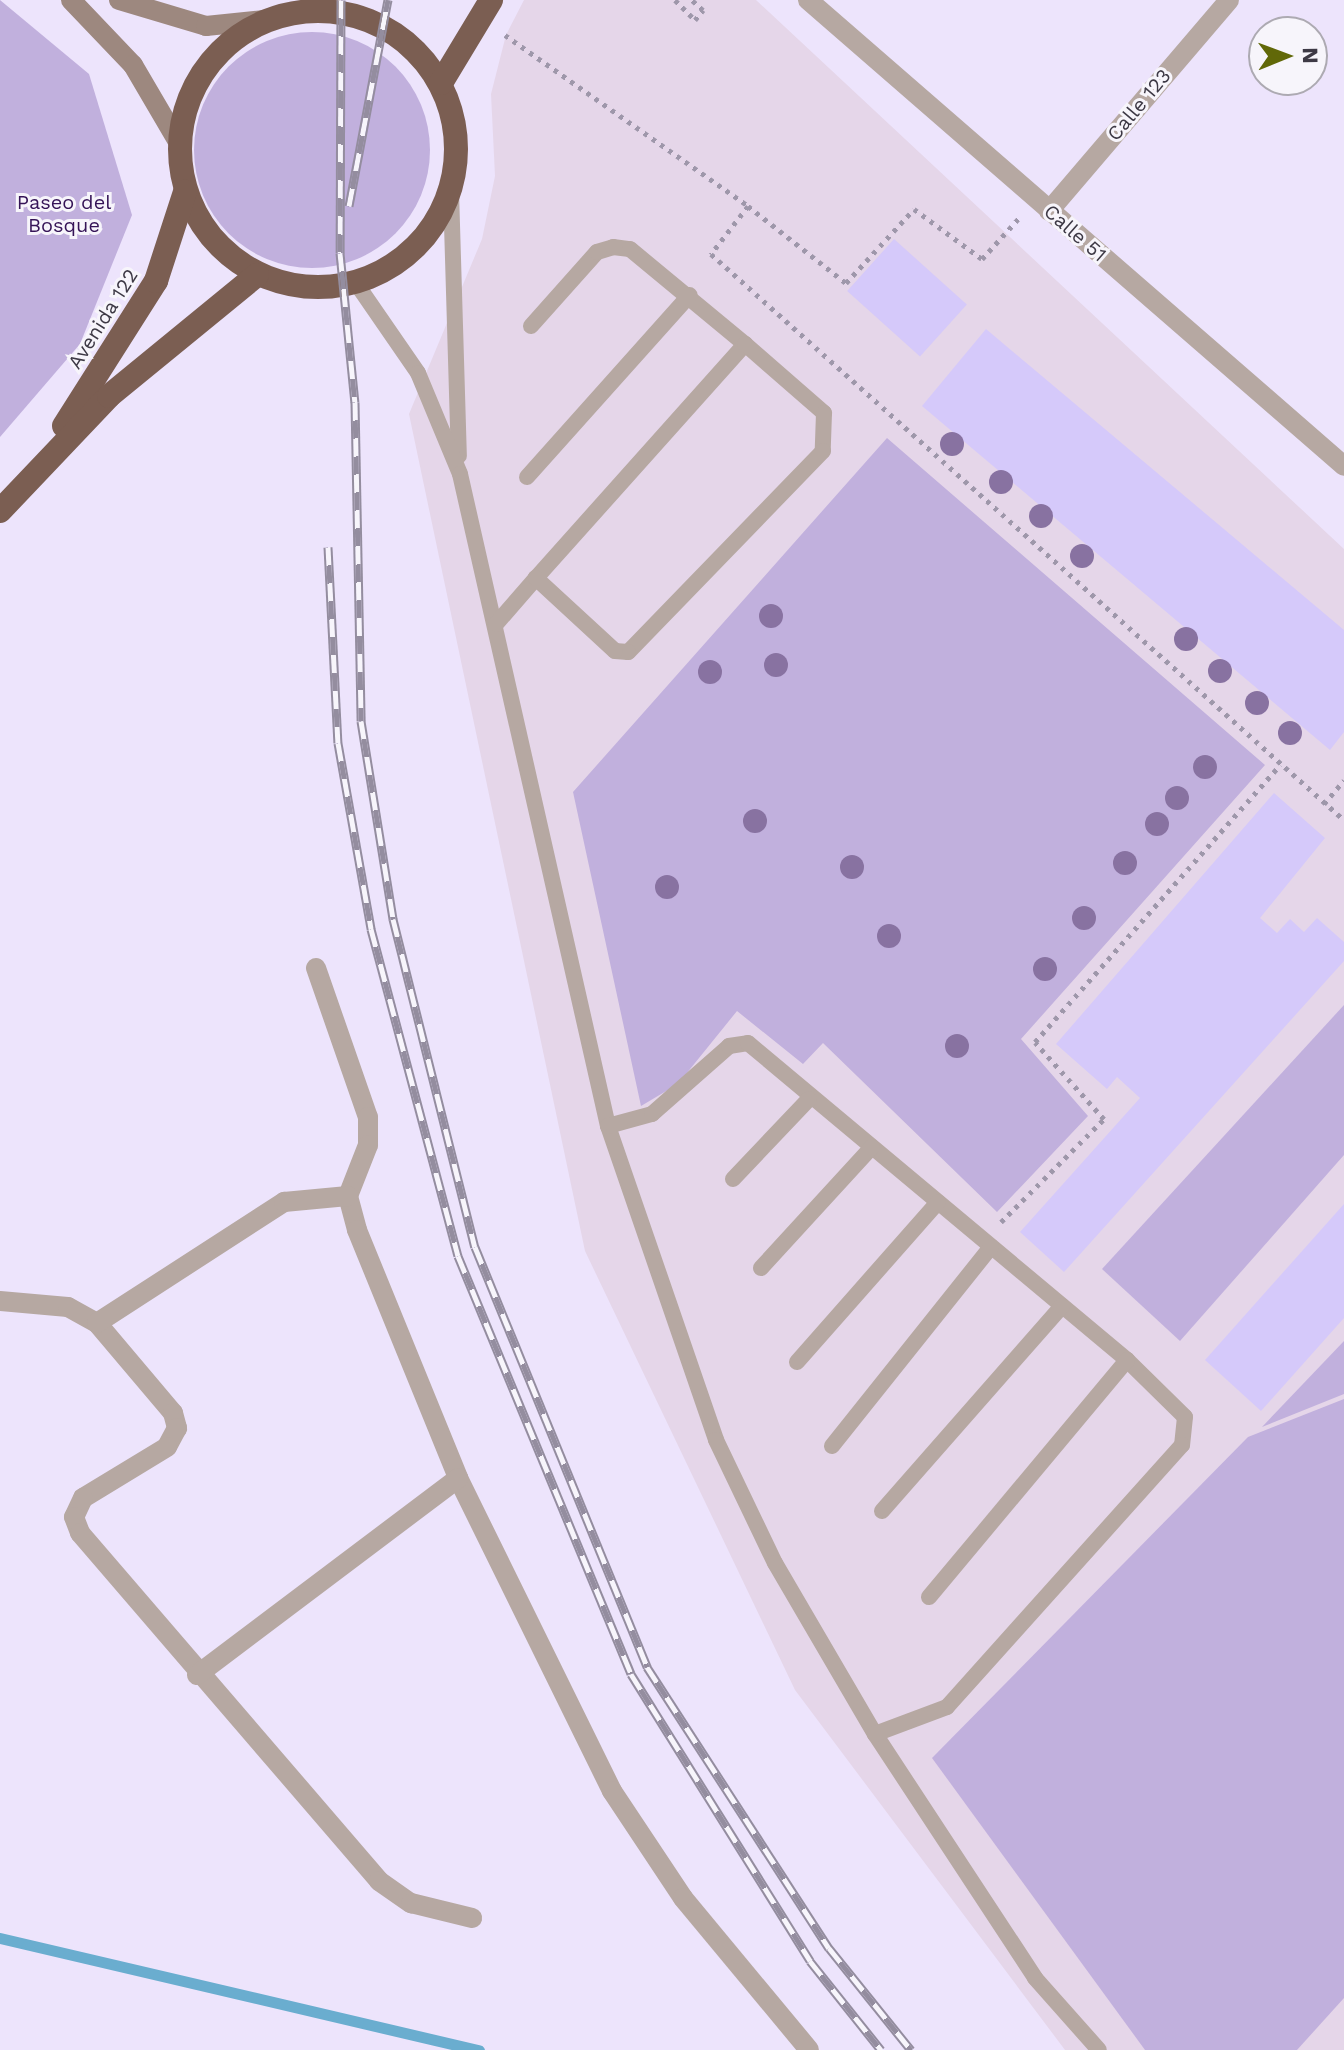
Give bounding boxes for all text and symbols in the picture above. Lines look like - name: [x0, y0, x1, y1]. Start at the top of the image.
- north arrow: [1248, 16, 1328, 96]
- text: N: [1298, 47, 1323, 64]
- street label: Calle 123: [1102, 64, 1176, 146]
- park label: Paseo del Bosque: [17, 190, 111, 237]
- street label: Calle 51: [1039, 199, 1111, 267]
- street label: Avenida 122: [63, 264, 143, 374]

